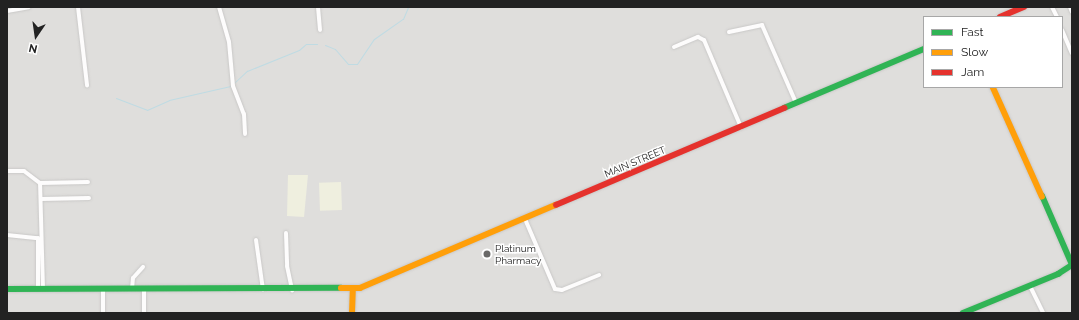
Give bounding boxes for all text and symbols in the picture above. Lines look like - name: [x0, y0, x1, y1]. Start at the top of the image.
- north arrow: [16, 16, 56, 56]
- legend: [923, 16, 1063, 88]
- text: Fast: [961, 25, 984, 39]
- text: N: [28, 41, 39, 55]
- text: Slow: [961, 45, 988, 59]
- text: Jam: [961, 65, 984, 79]
- street label: MAIN STREET: [603, 144, 667, 180]
- place label: Platinum Pharmacy: [495, 242, 541, 266]
- marker: Platinum Pharmacy: [482, 249, 492, 259]

